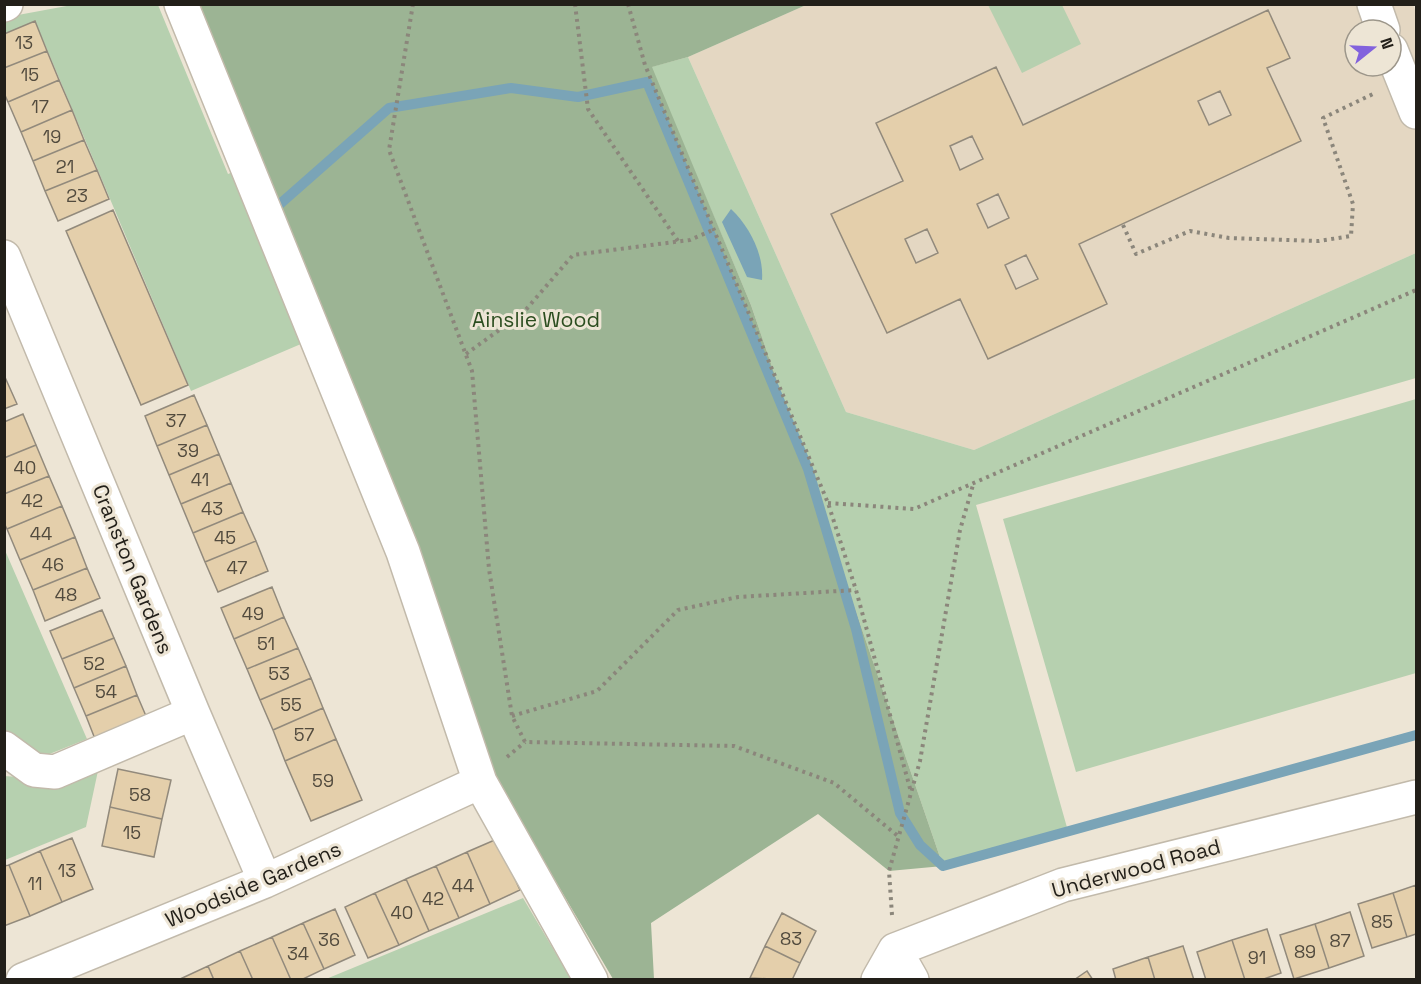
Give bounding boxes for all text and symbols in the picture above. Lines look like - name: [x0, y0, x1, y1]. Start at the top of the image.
- north arrow: [1343, 18, 1403, 78]
- house number: 13: [15, 31, 33, 54]
- text: N: [1375, 35, 1398, 52]
- house number: 15: [21, 63, 39, 86]
- house number: 17: [31, 95, 49, 118]
- house number: 19: [43, 125, 61, 148]
- house number: 21: [56, 155, 74, 178]
- house number: 23: [66, 184, 88, 207]
- park label: Ainslie Wood: [472, 306, 600, 333]
- house number: 37: [165, 409, 187, 432]
- house number: 39: [177, 439, 199, 462]
- house number: 40: [14, 456, 36, 479]
- house number: 41: [191, 468, 209, 491]
- street label: Cranston Gardens: [87, 480, 179, 658]
- house number: 42: [21, 489, 43, 512]
- house number: 43: [201, 497, 223, 520]
- house number: 44: [30, 522, 52, 545]
- house number: 45: [214, 526, 236, 549]
- house number: 46: [42, 553, 64, 576]
- house number: 47: [227, 556, 247, 579]
- house number: 48: [55, 583, 77, 606]
- house number: 49: [242, 602, 264, 625]
- house number: 51: [257, 632, 275, 655]
- house number: 52: [83, 652, 105, 675]
- house number: 53: [268, 662, 290, 685]
- house number: 54: [95, 680, 117, 703]
- house number: 55: [280, 693, 302, 716]
- house number: 57: [294, 723, 314, 746]
- house number: 59: [312, 769, 334, 792]
- house number: 58: [129, 783, 151, 806]
- house number: 15: [123, 821, 141, 844]
- street label: Underwood Road: [1049, 832, 1223, 904]
- street label: Woodside Gardens: [161, 835, 345, 933]
- house number: 13: [58, 859, 76, 882]
- house number: 11: [27, 872, 43, 895]
- house number: 44: [452, 874, 474, 897]
- house number: 42: [422, 887, 444, 910]
- house number: 40: [391, 901, 413, 924]
- house number: 85: [1371, 910, 1393, 933]
- house number: 83: [780, 927, 802, 950]
- house number: 36: [318, 928, 340, 951]
- house number: 87: [1329, 929, 1351, 952]
- house number: 89: [1294, 940, 1316, 963]
- house number: 34: [287, 942, 309, 965]
- house number: 91: [1248, 946, 1266, 969]

